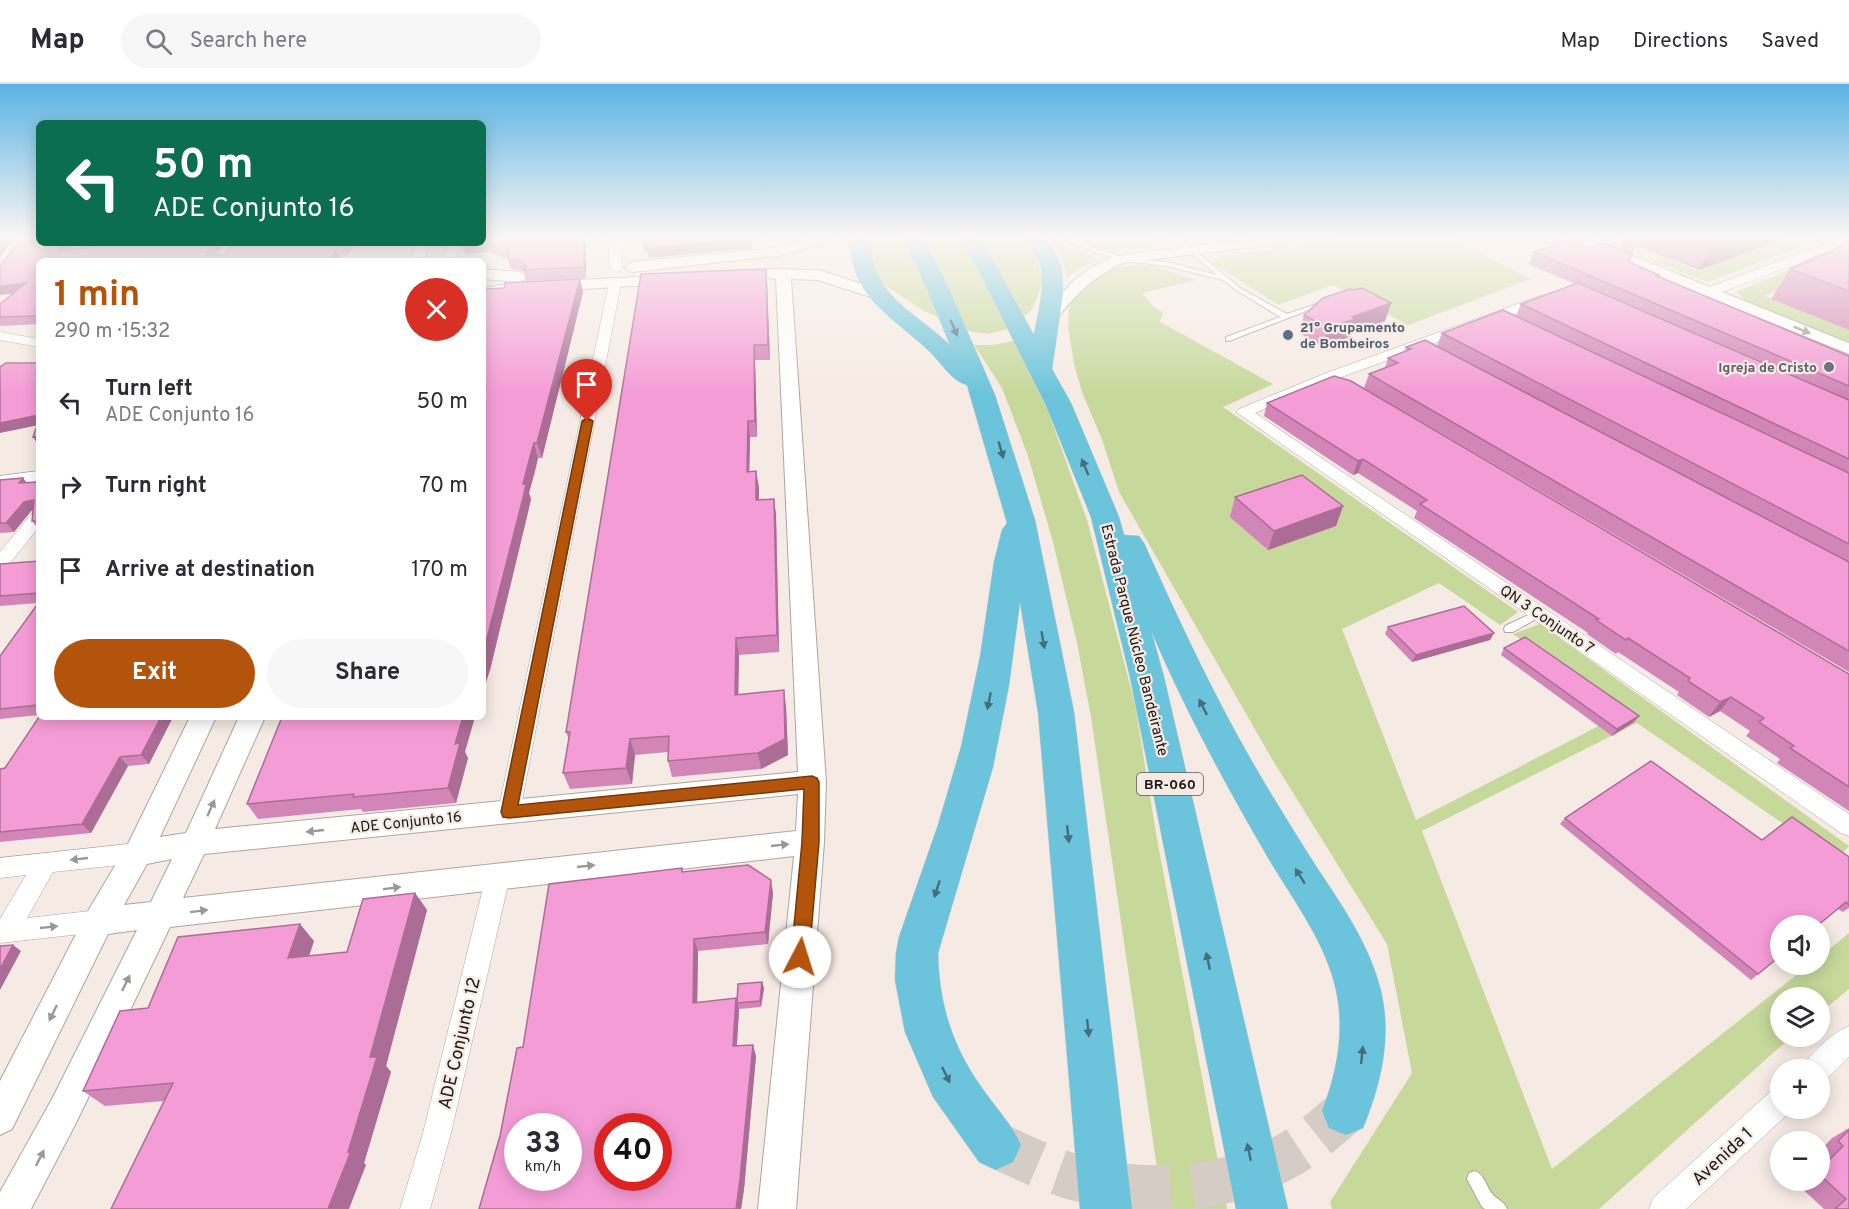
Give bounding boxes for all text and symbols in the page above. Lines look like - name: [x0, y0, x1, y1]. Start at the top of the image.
- search box: [121, 14, 541, 68]
- text: Map: [30, 23, 85, 59]
- icon: search: [142, 25, 175, 58]
- text: Search here: [190, 28, 307, 55]
- text: Map: [1560, 28, 1600, 55]
- text: Directions: [1633, 28, 1728, 55]
- text: Saved: [1761, 28, 1819, 55]
- text: 50 m: [153, 140, 254, 193]
- icon: left: [54, 144, 132, 222]
- text: ADE Conjunto 16: [153, 192, 355, 226]
- text: 1 min: [54, 273, 140, 319]
- button: close: [405, 278, 468, 341]
- text: 290 m · 15:32: [54, 319, 170, 345]
- one-way arrow: [949, 320, 959, 338]
- place label: 21° Grupamento de Bombeiros: [1300, 320, 1405, 353]
- one-way arrow: [1793, 326, 1811, 335]
- marker: 21° Grupamento de Bombeiros: [1281, 328, 1295, 342]
- pin: [561, 359, 612, 421]
- place label: Igreja de Cristo: [1718, 360, 1817, 377]
- marker: Igreja de Cristo: [1822, 360, 1836, 374]
- icon: arrive: [570, 368, 603, 401]
- text: Turn left: [105, 376, 193, 403]
- icon: left: [54, 386, 87, 419]
- text: 50 m: [416, 389, 468, 416]
- text: ADE Conjunto 16: [105, 403, 254, 429]
- one-way arrow: [997, 441, 1006, 459]
- one-way arrow: [1080, 458, 1089, 476]
- icon: right: [54, 470, 87, 503]
- text: Turn right: [105, 473, 207, 500]
- text: 70 m: [419, 473, 468, 500]
- street label: Estrada Parque Núcleo Bandeirante: [1095, 522, 1172, 758]
- icon: arrive: [54, 554, 87, 587]
- text: Arrive at destination: [105, 557, 315, 584]
- text: 170 m: [411, 557, 468, 584]
- street label: QN 3 Conjunto 7: [1495, 582, 1597, 659]
- one-way arrow: [1039, 631, 1048, 650]
- button: Exit: [54, 639, 255, 708]
- button: Share: [267, 639, 468, 708]
- one-way arrow: [984, 692, 993, 711]
- one-way arrow: [1198, 699, 1208, 716]
- road number: BR-060: [1137, 773, 1203, 795]
- one-way arrow: [206, 798, 216, 816]
- street label: ADE Conjunto 16: [349, 808, 463, 839]
- one-way arrow: [1064, 824, 1073, 843]
- one-way arrow: [305, 826, 324, 836]
- one-way arrow: [770, 840, 789, 850]
- one-way arrow: [70, 854, 89, 864]
- one-way arrow: [577, 861, 596, 871]
- one-way arrow: [1295, 868, 1306, 884]
- one-way arrow: [932, 880, 942, 898]
- one-way arrow: [383, 883, 402, 893]
- one-way arrow: [189, 906, 208, 916]
- map controls: [1770, 915, 1830, 1191]
- button: sound: [1770, 915, 1830, 975]
- one-way arrow: [40, 922, 59, 932]
- position arrow: [768, 925, 832, 989]
- one-way arrow: [1203, 951, 1212, 970]
- one-way arrow: [122, 975, 131, 992]
- street label: ADE Conjunto 12: [434, 975, 487, 1112]
- button: layers: [1770, 987, 1830, 1047]
- one-way arrow: [49, 1004, 58, 1021]
- one-way arrow: [1083, 1018, 1093, 1037]
- one-way arrow: [1357, 1046, 1367, 1065]
- button: +: [1770, 1059, 1830, 1119]
- one-way arrow: [942, 1067, 951, 1084]
- speed limit sign: 40: [594, 1113, 672, 1191]
- street label: Avenida 1: [1688, 1123, 1758, 1191]
- text: 33: [525, 1126, 561, 1163]
- button: −: [1770, 1131, 1830, 1191]
- one-way arrow: [1244, 1142, 1253, 1161]
- one-way arrow: [34, 1149, 44, 1167]
- text: km/h: [525, 1158, 561, 1177]

